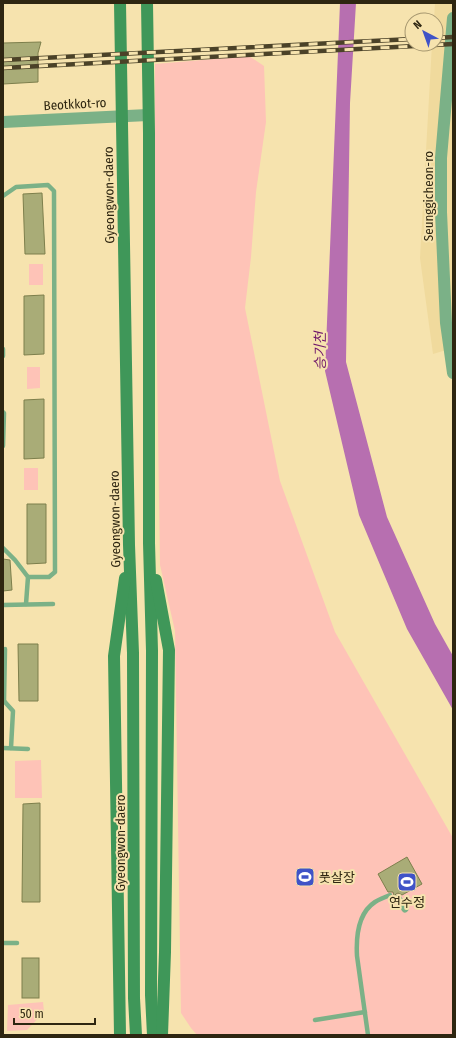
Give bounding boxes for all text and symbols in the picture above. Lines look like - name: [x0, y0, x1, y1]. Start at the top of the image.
- north arrow: [404, 12, 444, 52]
- text: N: [411, 18, 425, 32]
- street label: Beotkkot-ro: [43, 95, 107, 113]
- street label: Gyeongwon-daero: [101, 146, 117, 244]
- street label: Seunggicheon-ro: [421, 151, 436, 241]
- water label: 승기천: [312, 331, 329, 370]
- street label: Gyeongwon-daero: [107, 470, 123, 568]
- street label: Gyeongwon-daero: [113, 794, 128, 892]
- sports icon: 풋살장: [294, 866, 316, 888]
- place label: 풋살장: [319, 870, 355, 885]
- sports icon: 연수정: [396, 871, 418, 893]
- place label: 연수정: [389, 895, 425, 910]
- scale bar: [14, 1000, 95, 1026]
- text: 50 m: [20, 1007, 44, 1021]

